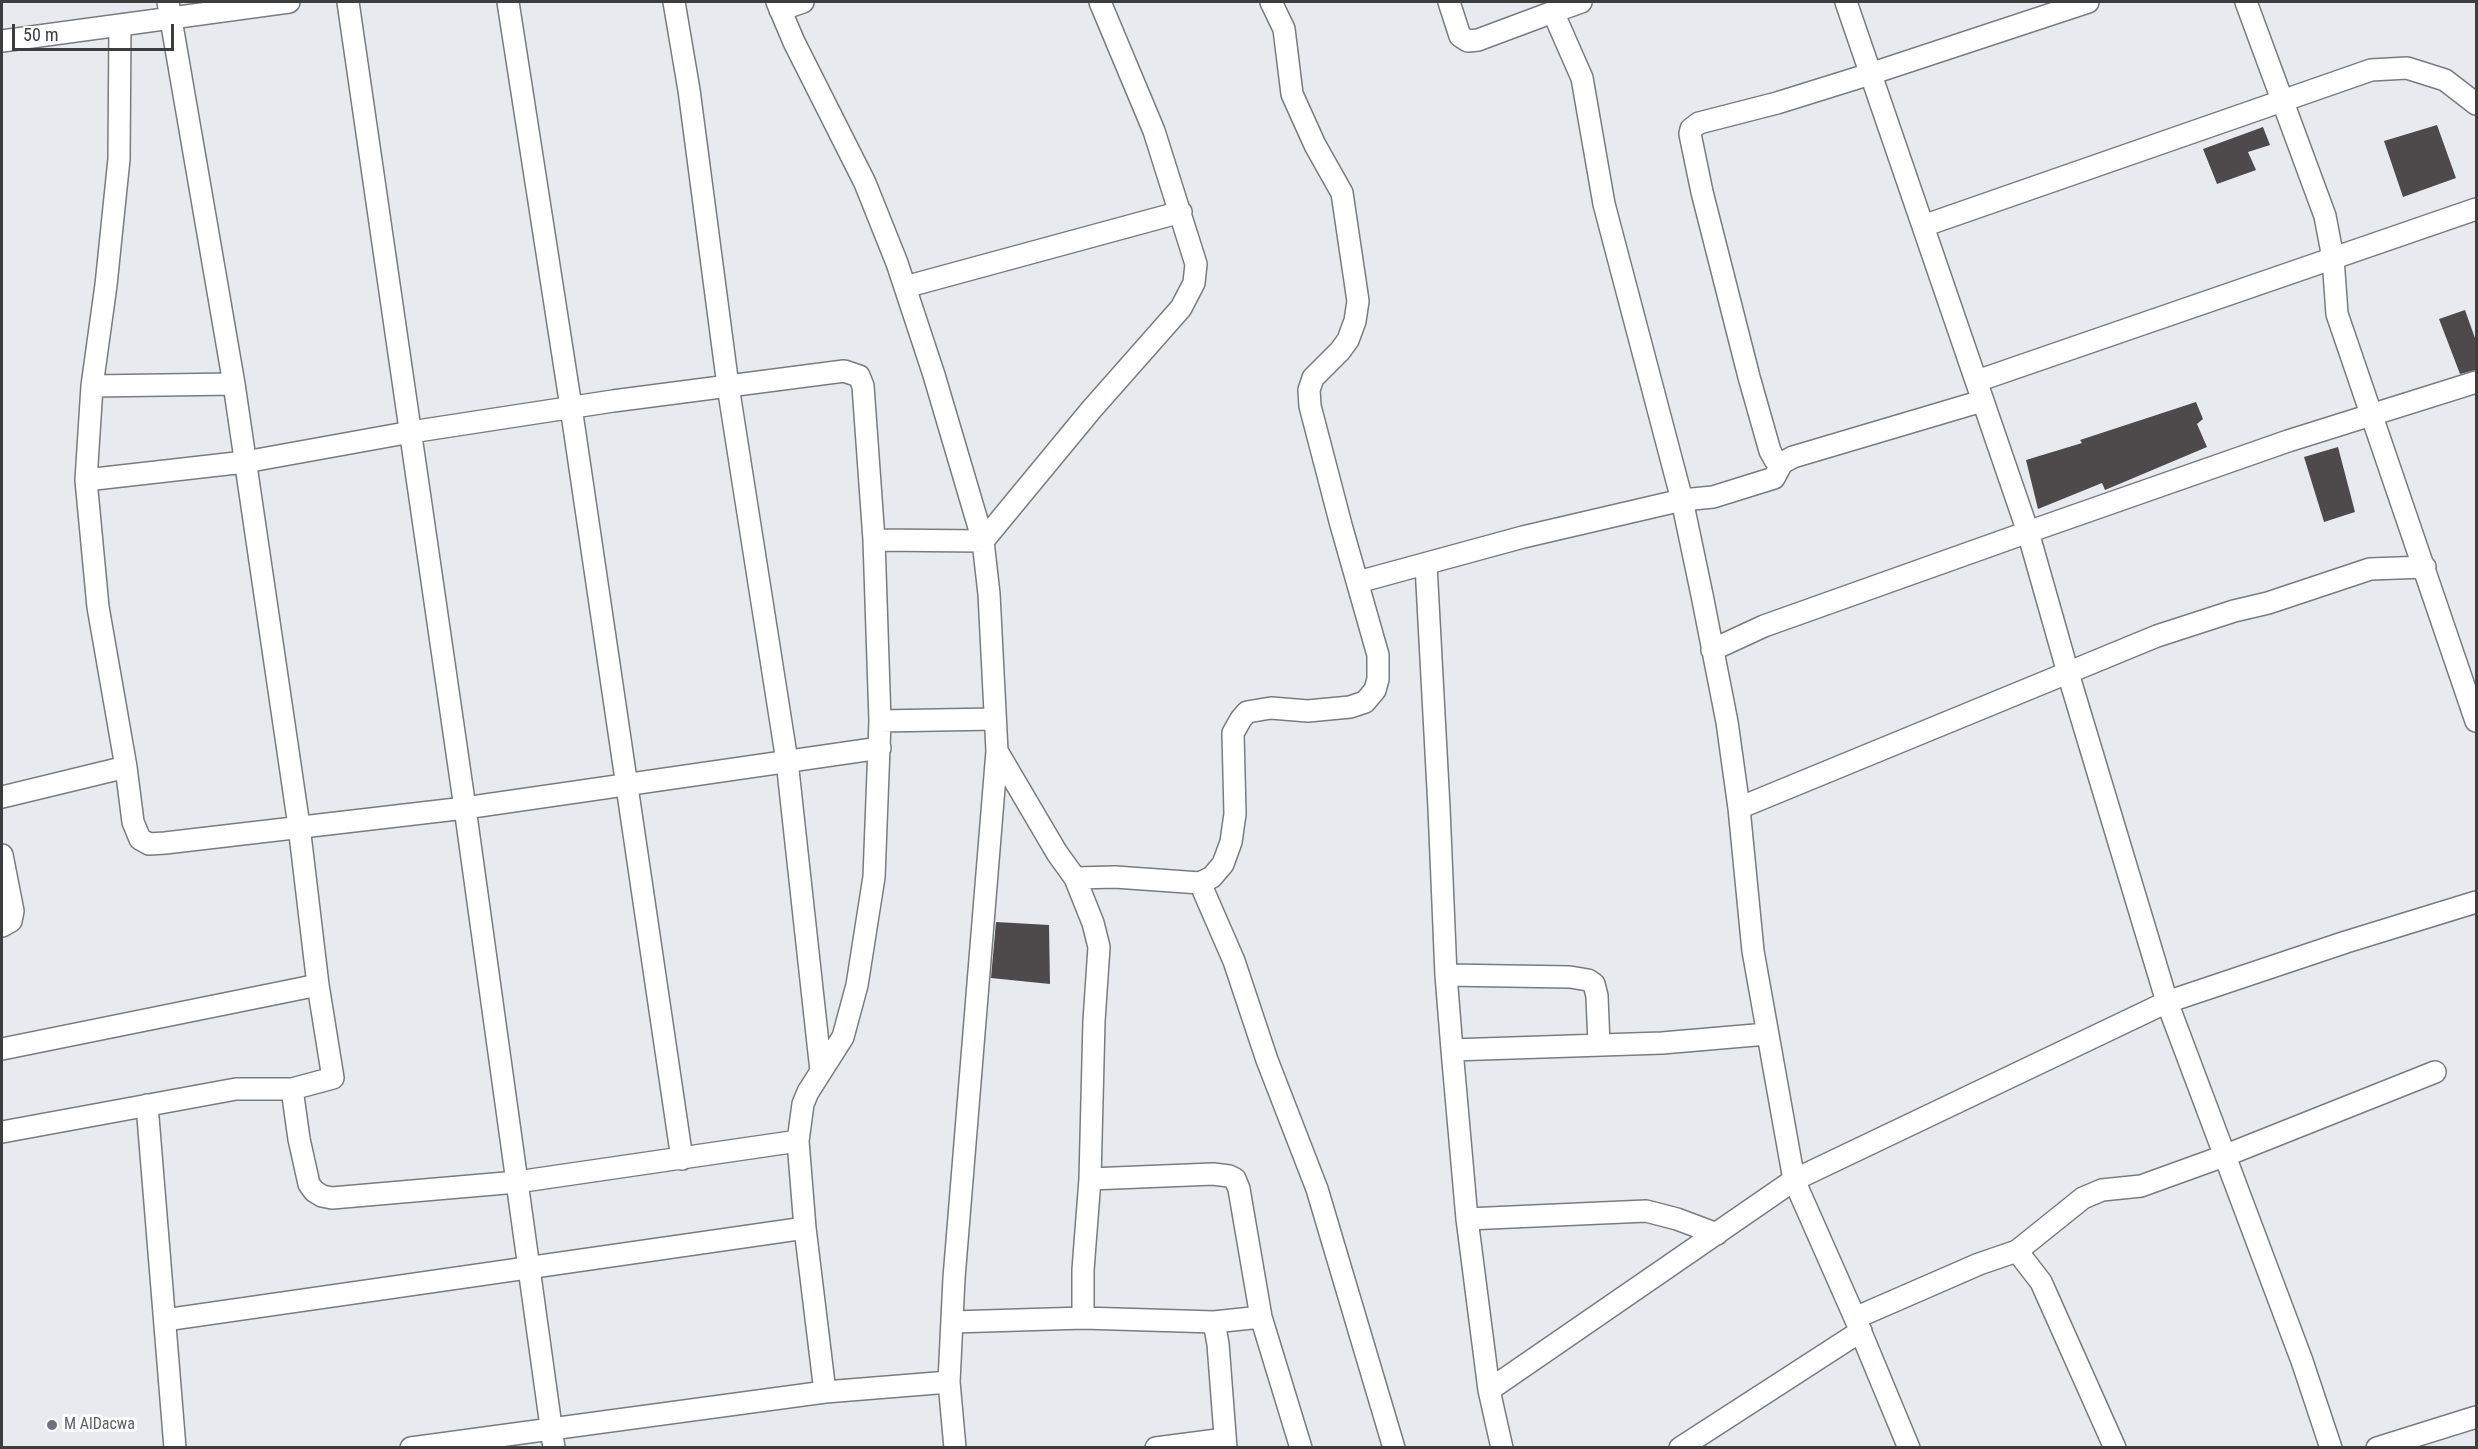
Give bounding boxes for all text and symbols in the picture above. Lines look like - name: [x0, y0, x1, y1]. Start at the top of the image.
- scale bar: [15, 12, 177, 50]
- text: 50 m: [23, 24, 58, 45]
- place label: M AlDacwa: [64, 1415, 135, 1435]
- marker: M AlDacwa: [45, 1418, 59, 1432]

